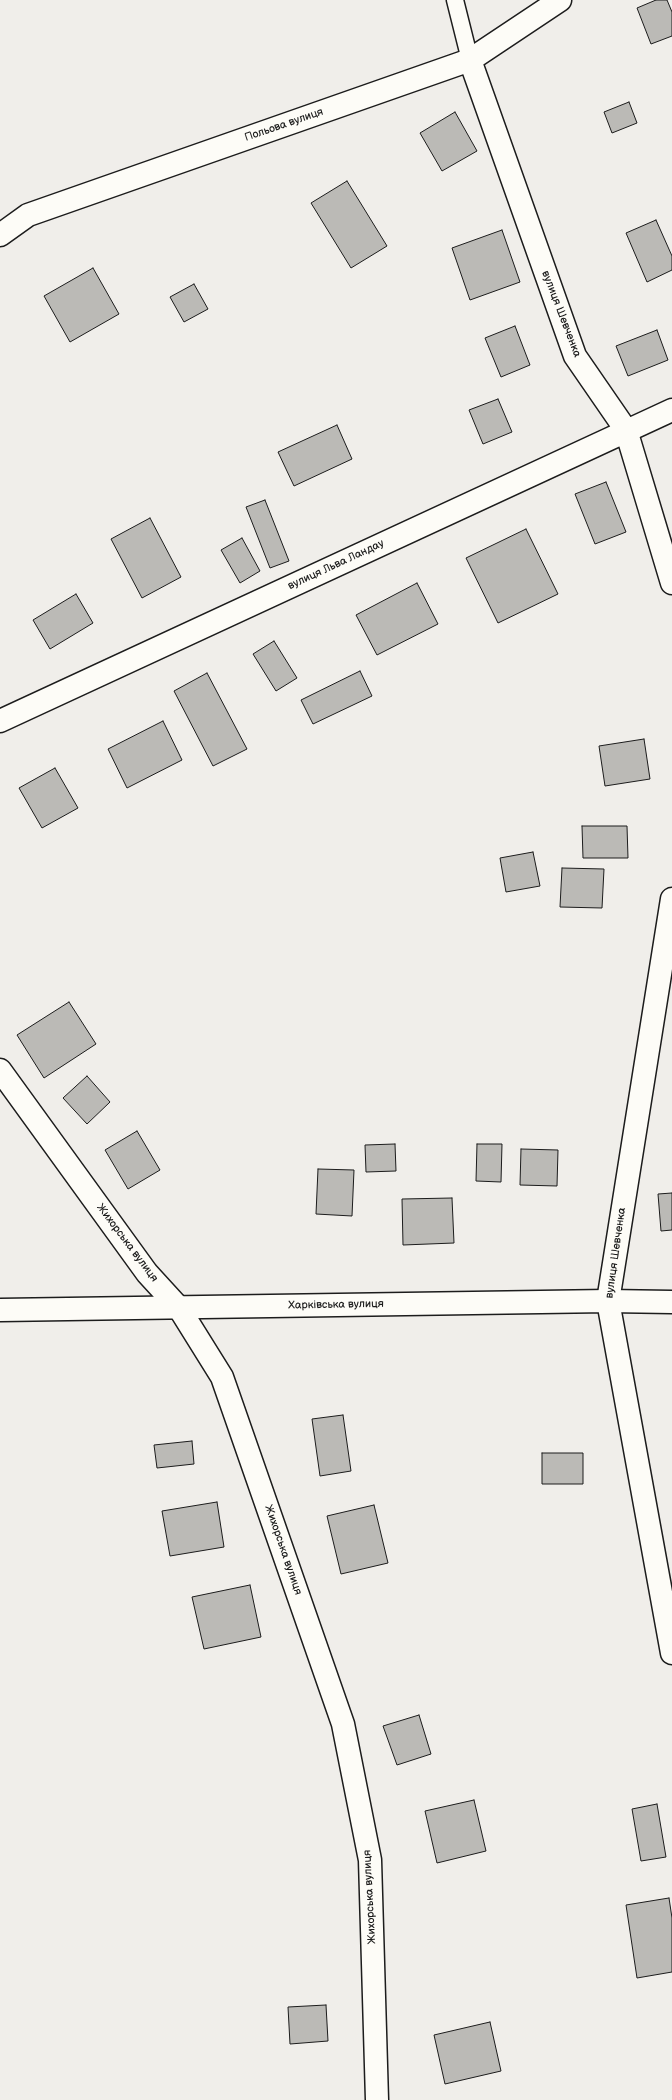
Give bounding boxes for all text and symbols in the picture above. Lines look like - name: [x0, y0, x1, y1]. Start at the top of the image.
- street label: Польова вулиця: [243, 105, 325, 145]
- street label: вулиця Шевченка: [538, 269, 584, 359]
- street label: вулиця Льва Ландау: [286, 537, 386, 593]
- street label: Жихорська вулиця: [93, 1201, 161, 1285]
- street label: вулиця Шевченка: [603, 1207, 629, 1299]
- street label: Харківська вулиця: [288, 1298, 384, 1312]
- street label: Жихорська вулиця: [261, 1503, 305, 1597]
- street label: Жихорська вулиця: [361, 1850, 379, 1944]

